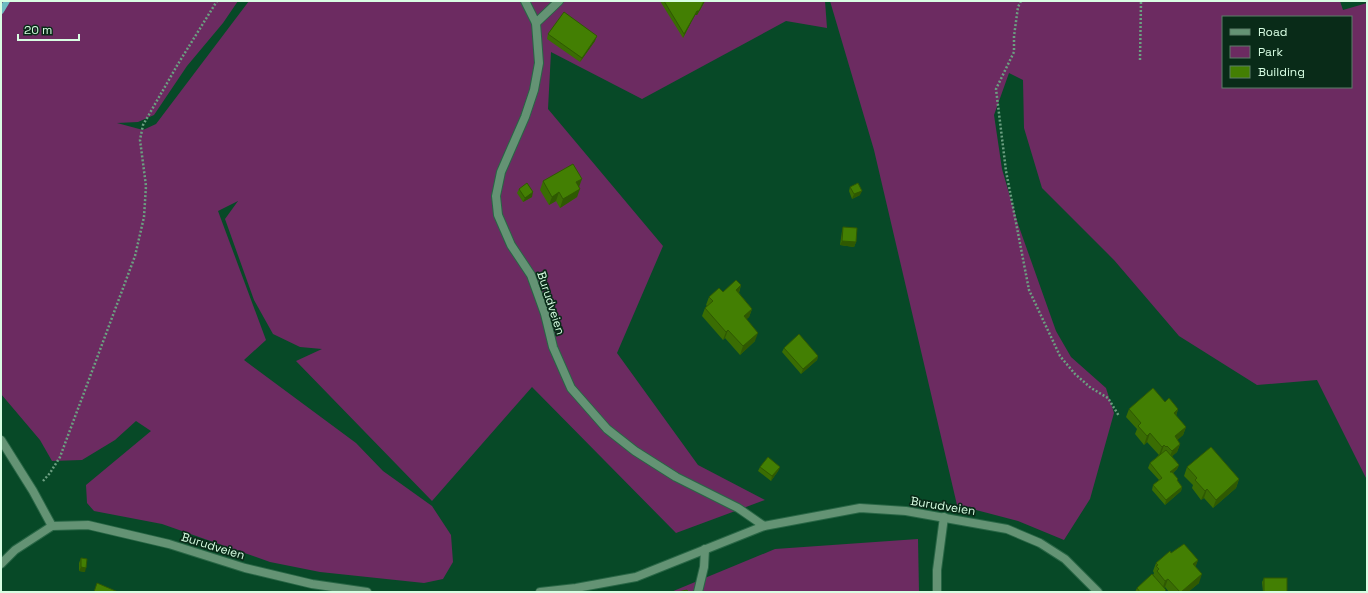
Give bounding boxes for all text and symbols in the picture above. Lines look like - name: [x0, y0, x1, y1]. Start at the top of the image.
- scale bar: [18, 16, 79, 42]
- legend: [1222, 16, 1352, 88]
- text: 20 m: [24, 22, 52, 38]
- text: Road: [1258, 24, 1287, 40]
- text: Park: [1258, 44, 1283, 60]
- text: Building: [1258, 64, 1305, 80]
- street label: Burudveien: [533, 269, 569, 337]
- street label: Burudveien: [909, 493, 977, 519]
- street label: Burudveien: [179, 529, 247, 563]

